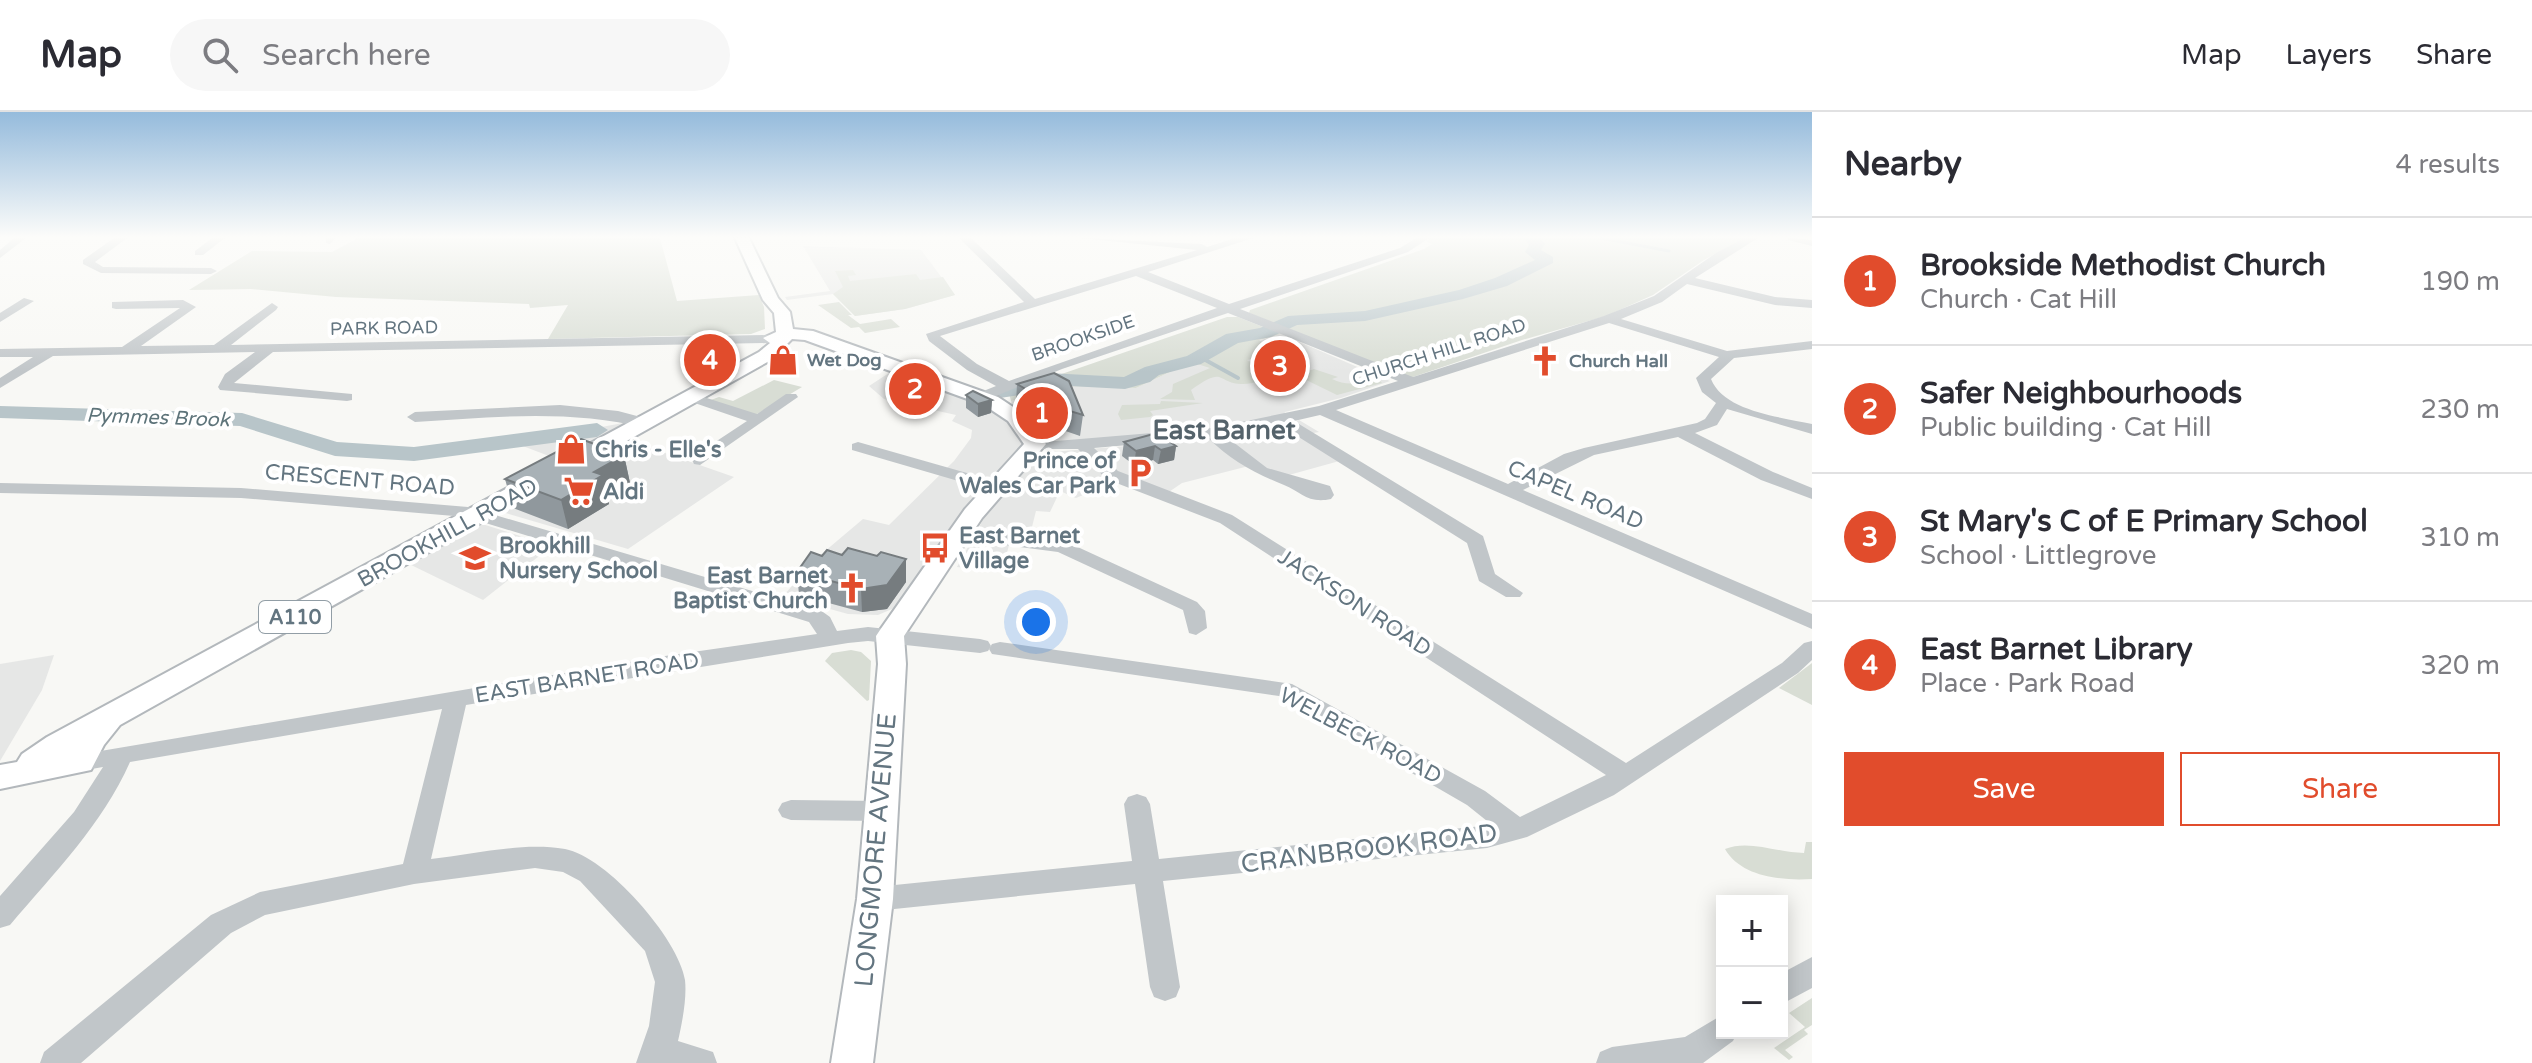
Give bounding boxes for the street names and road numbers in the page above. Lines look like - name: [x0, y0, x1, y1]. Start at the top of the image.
- street label: BROOKSIDE: [1028, 310, 1138, 366]
- street label: CHURCH HILL ROAD: [1349, 313, 1529, 391]
- street label: PARK ROAD: [330, 316, 438, 340]
- street label: CAPEL ROAD: [1504, 455, 1647, 535]
- street label: CRESCENT ROAD: [264, 459, 456, 501]
- street label: BROOKHILL ROAD: [353, 473, 542, 593]
- street label: JACKSON ROAD: [1273, 544, 1436, 662]
- road number: A110: [259, 601, 331, 633]
- street label: EAST BARNET ROAD: [473, 647, 701, 709]
- street label: WELBECK ROAD: [1275, 682, 1446, 790]
- street label: LONGMORE AVENUE: [848, 712, 903, 988]
- street label: CRANBROOK ROAD: [1239, 817, 1499, 880]

